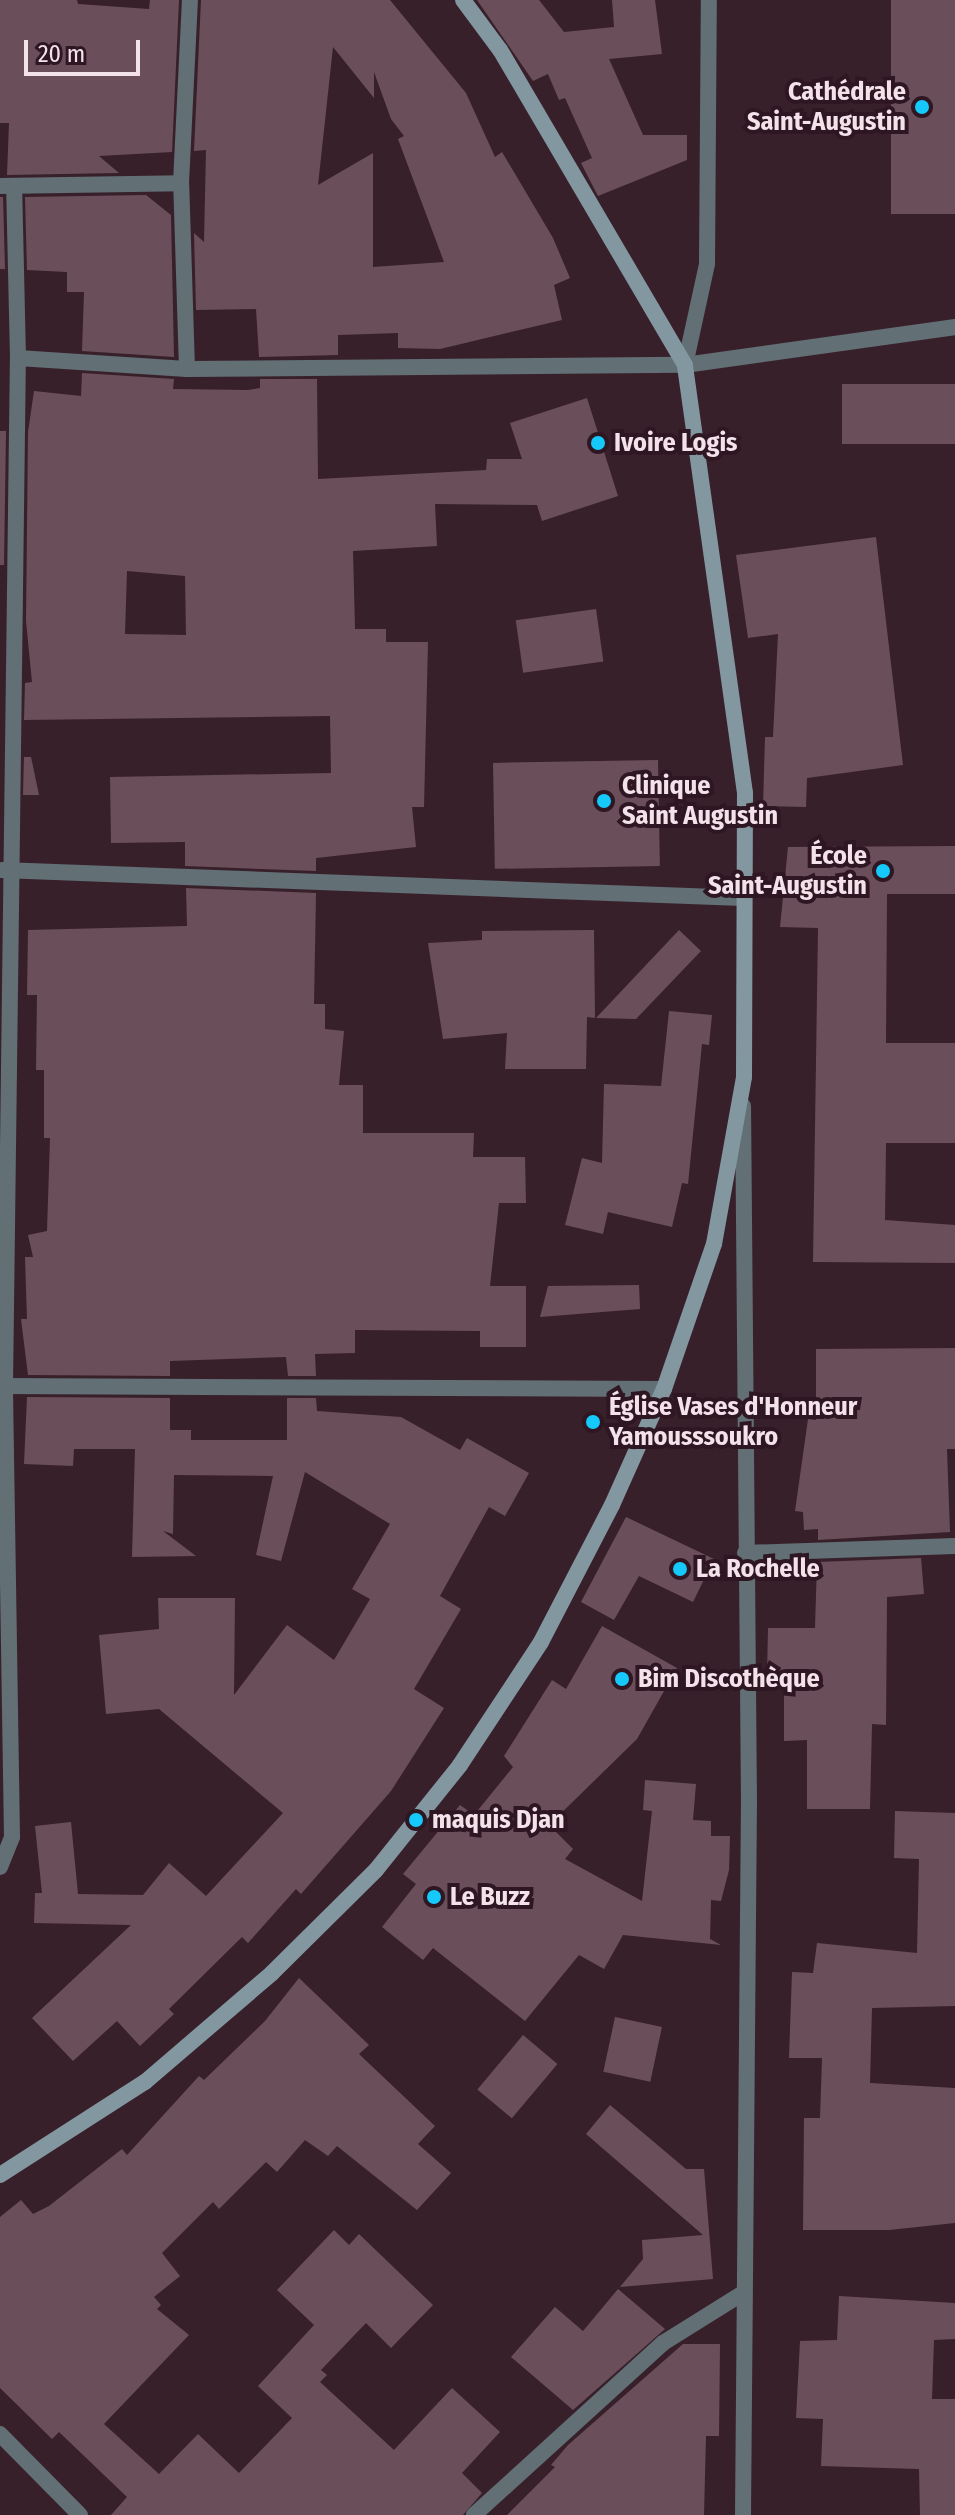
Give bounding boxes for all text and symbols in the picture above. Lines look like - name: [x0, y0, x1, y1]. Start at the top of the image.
- scale bar: [28, 24, 144, 74]
- text: 20 m: [38, 40, 85, 68]
- place label: Cathédrale Saint-Augustin: [747, 76, 906, 138]
- marker: Cathédrale Saint-Augustin: [913, 98, 931, 116]
- place label: Ivoire Logis: [614, 427, 737, 459]
- marker: Ivoire Logis: [589, 434, 607, 452]
- place label: Clinique Saint Augustin: [622, 770, 778, 832]
- marker: Clinique Saint Augustin: [593, 790, 615, 812]
- place label: École Saint-Augustin: [708, 840, 867, 902]
- marker: École Saint-Augustin: [874, 862, 892, 880]
- place label: Église Vases d'Honneur Yamousssoukro: [609, 1391, 857, 1452]
- marker: Église Vases d'Honneur Yamousssoukro: [584, 1413, 602, 1431]
- place label: La Rochelle: [696, 1553, 820, 1585]
- marker: La Rochelle: [671, 1560, 689, 1578]
- place label: Bim Discothèque: [638, 1663, 820, 1695]
- marker: Bim Discothèque: [613, 1670, 631, 1688]
- place label: maquis Djan: [432, 1804, 565, 1836]
- marker: maquis Djan: [407, 1811, 425, 1829]
- place label: Le Buzz: [450, 1881, 530, 1913]
- marker: Le Buzz: [425, 1888, 443, 1906]

